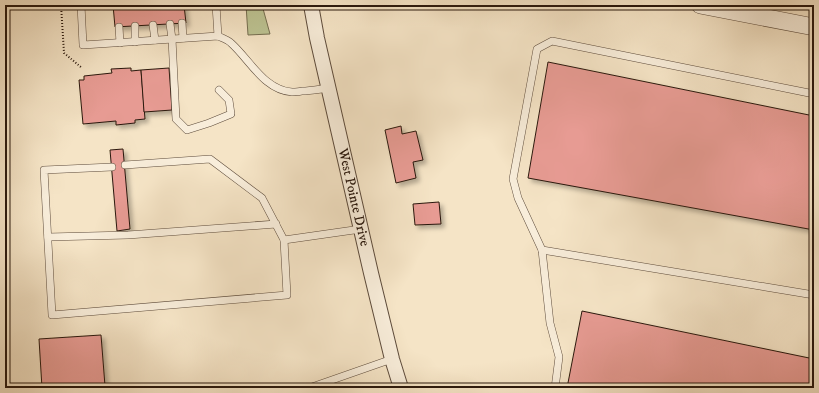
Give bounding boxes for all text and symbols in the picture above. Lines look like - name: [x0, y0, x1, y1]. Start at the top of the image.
- street label: West Pointe Drive: [333, 145, 374, 248]

